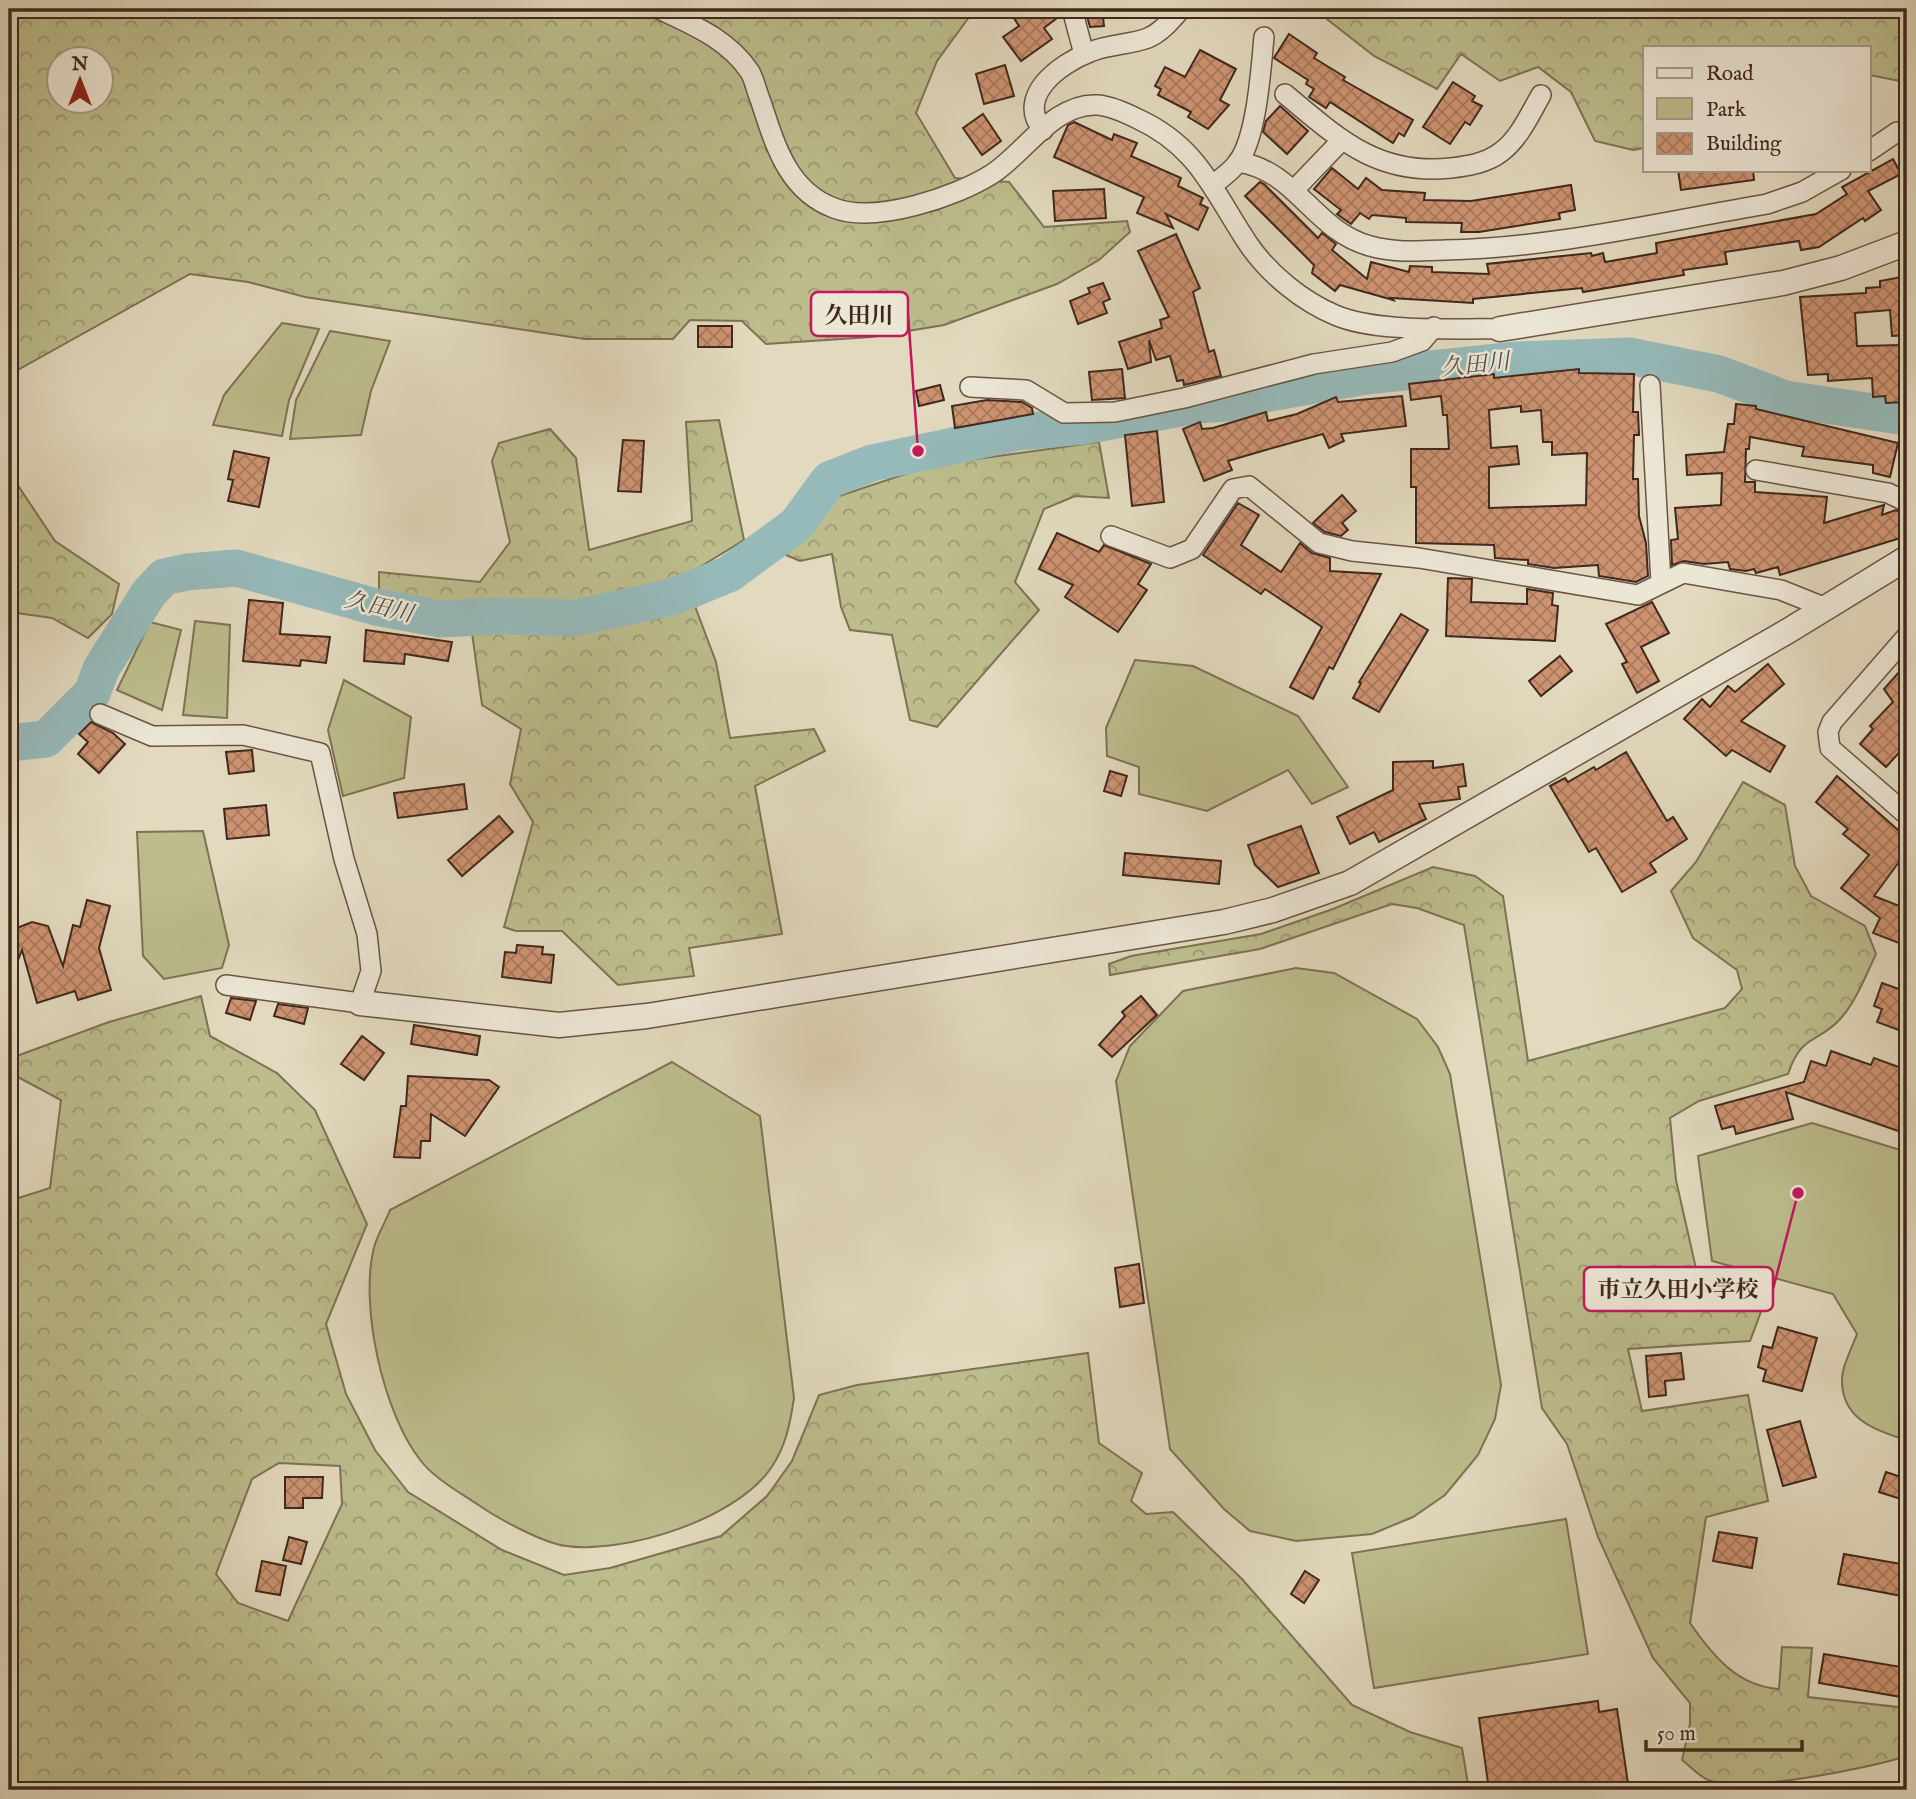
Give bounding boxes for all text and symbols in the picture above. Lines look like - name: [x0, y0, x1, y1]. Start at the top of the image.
- north arrow: [46, 46, 116, 116]
- legend: [1643, 46, 1870, 172]
- text: N: [71, 53, 89, 77]
- text: Road: [1706, 61, 1754, 88]
- text: Park: [1706, 97, 1747, 124]
- text: Building: [1706, 131, 1782, 158]
- callout: 久田川: [811, 292, 908, 336]
- text: 久田川: [825, 302, 894, 331]
- water label: 久田川: [1439, 347, 1514, 384]
- water label: 久田川: [342, 586, 418, 630]
- callout: 市立久田小学校: [1584, 1267, 1773, 1311]
- text: 市立久田小学校: [1598, 1276, 1759, 1305]
- scale bar: [1646, 1708, 1802, 1752]
- text: 50 m: [1657, 1721, 1696, 1748]

